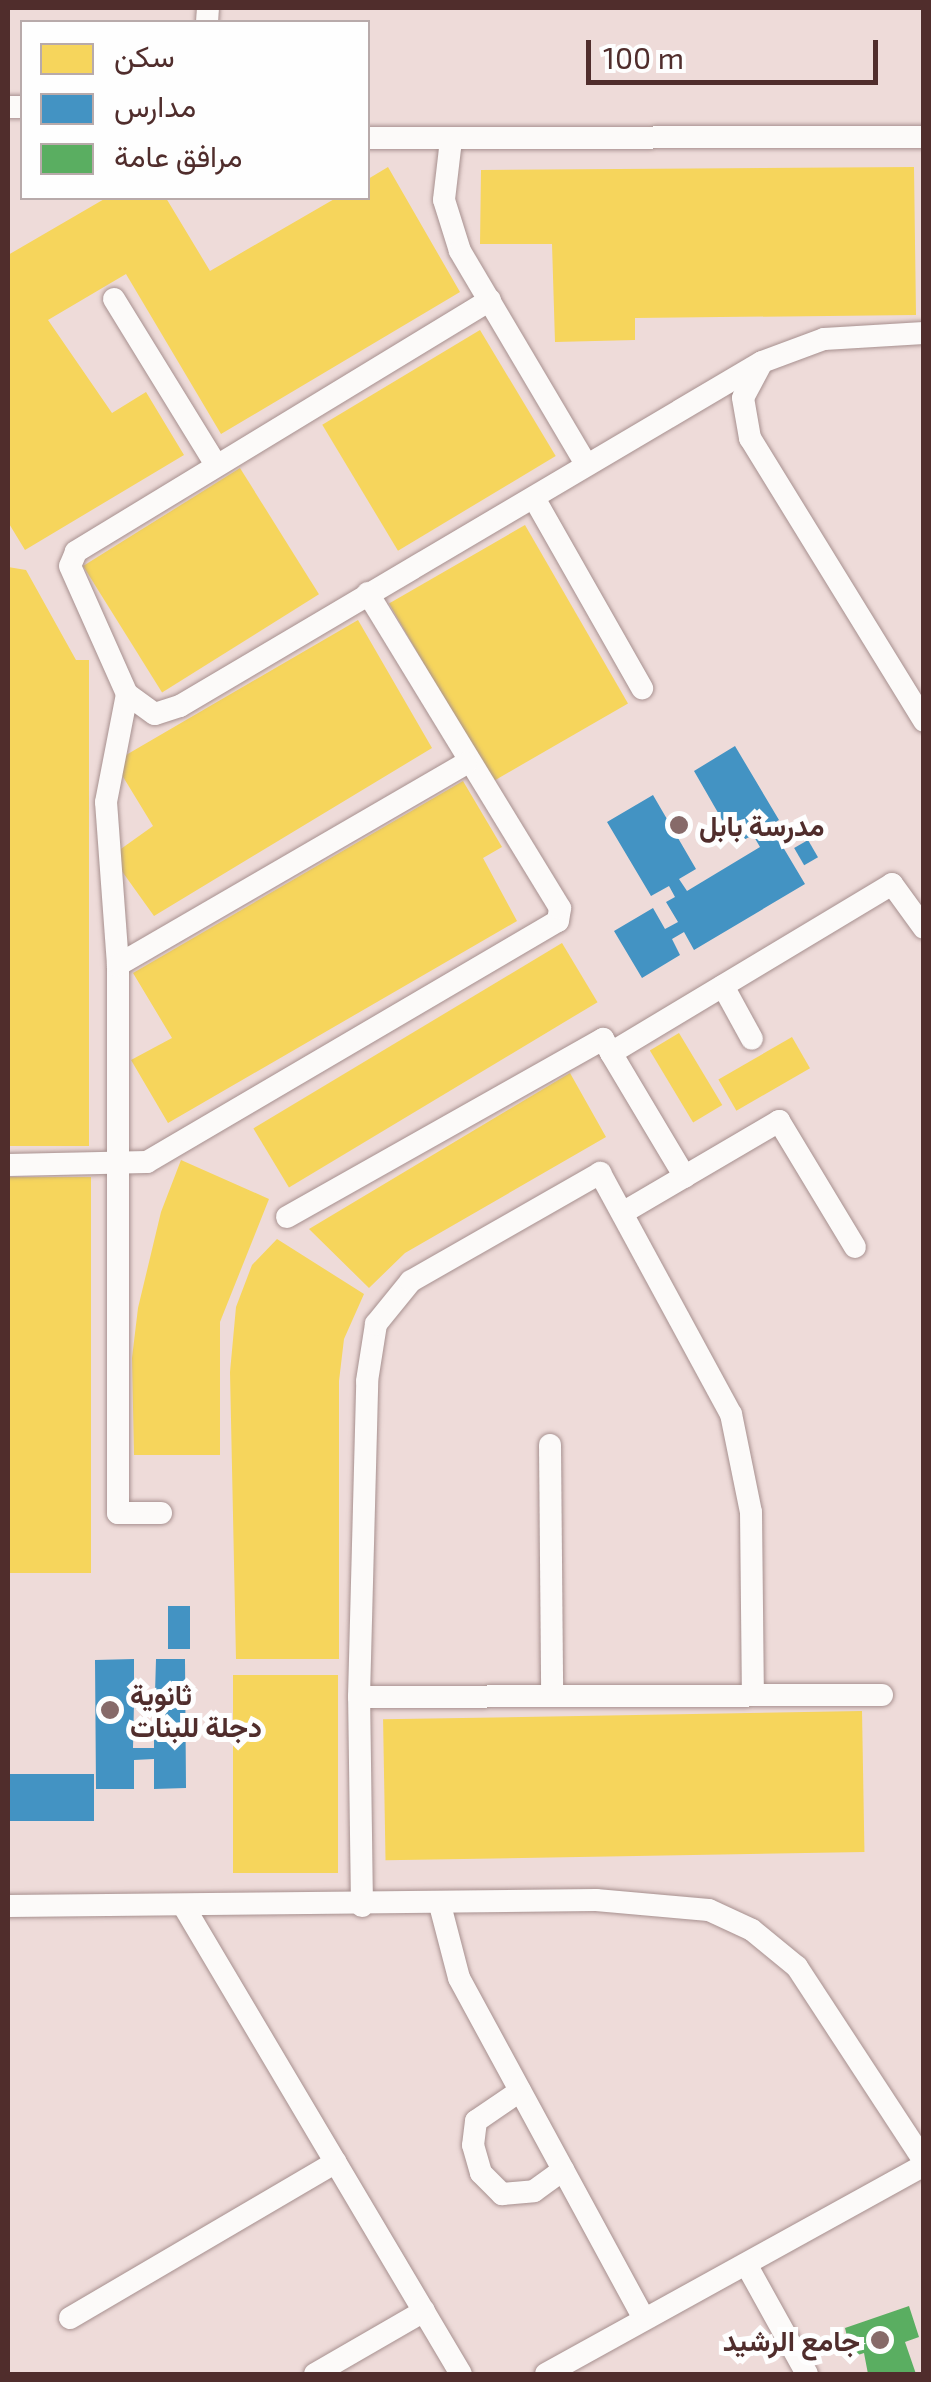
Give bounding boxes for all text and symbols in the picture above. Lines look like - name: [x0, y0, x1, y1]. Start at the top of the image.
- legend: [20, 20, 370, 200]
- scale bar: [591, 20, 884, 82]
- text: سكن: [114, 37, 175, 73]
- text: 100 m: [603, 39, 684, 75]
- text: مدارس: [114, 87, 196, 123]
- text: مرافق عامة: [114, 137, 243, 173]
- place label: مدرسة بابل: [699, 808, 824, 842]
- marker: مدرسة بابل: [668, 814, 690, 836]
- place label: ثانوية دجلة للبنات: [130, 1677, 262, 1743]
- marker: ثانوية دجلة للبنات: [99, 1699, 121, 1721]
- place label: جامع الرشيد: [723, 2323, 860, 2357]
- marker: جامع الرشيد: [869, 2329, 891, 2351]

